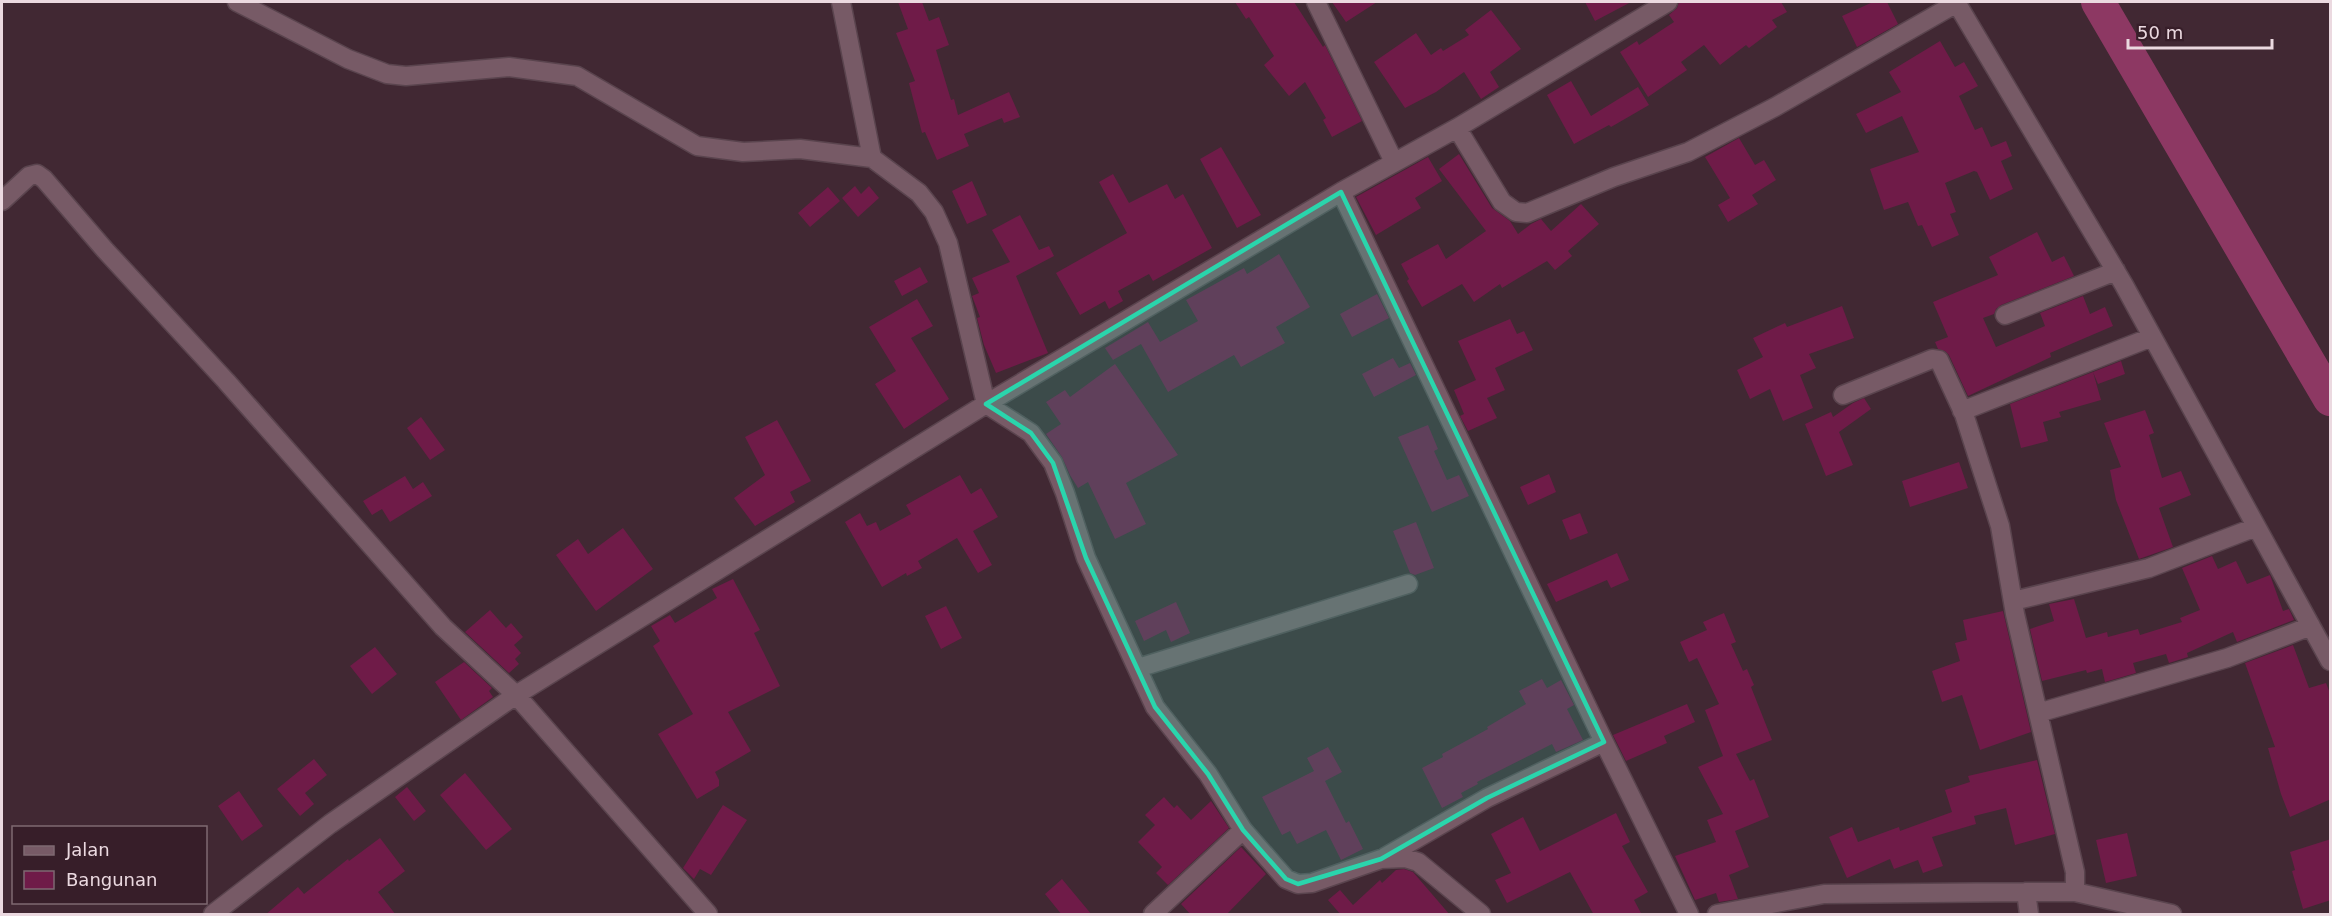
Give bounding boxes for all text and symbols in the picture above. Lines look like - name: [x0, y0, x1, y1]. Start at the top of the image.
- scale bar: [2128, 12, 2272, 50]
- text: 50 m: [2137, 22, 2183, 43]
- legend: [12, 826, 207, 904]
- text: Jalan: [65, 839, 110, 860]
- text: Bangunan: [66, 869, 157, 890]

